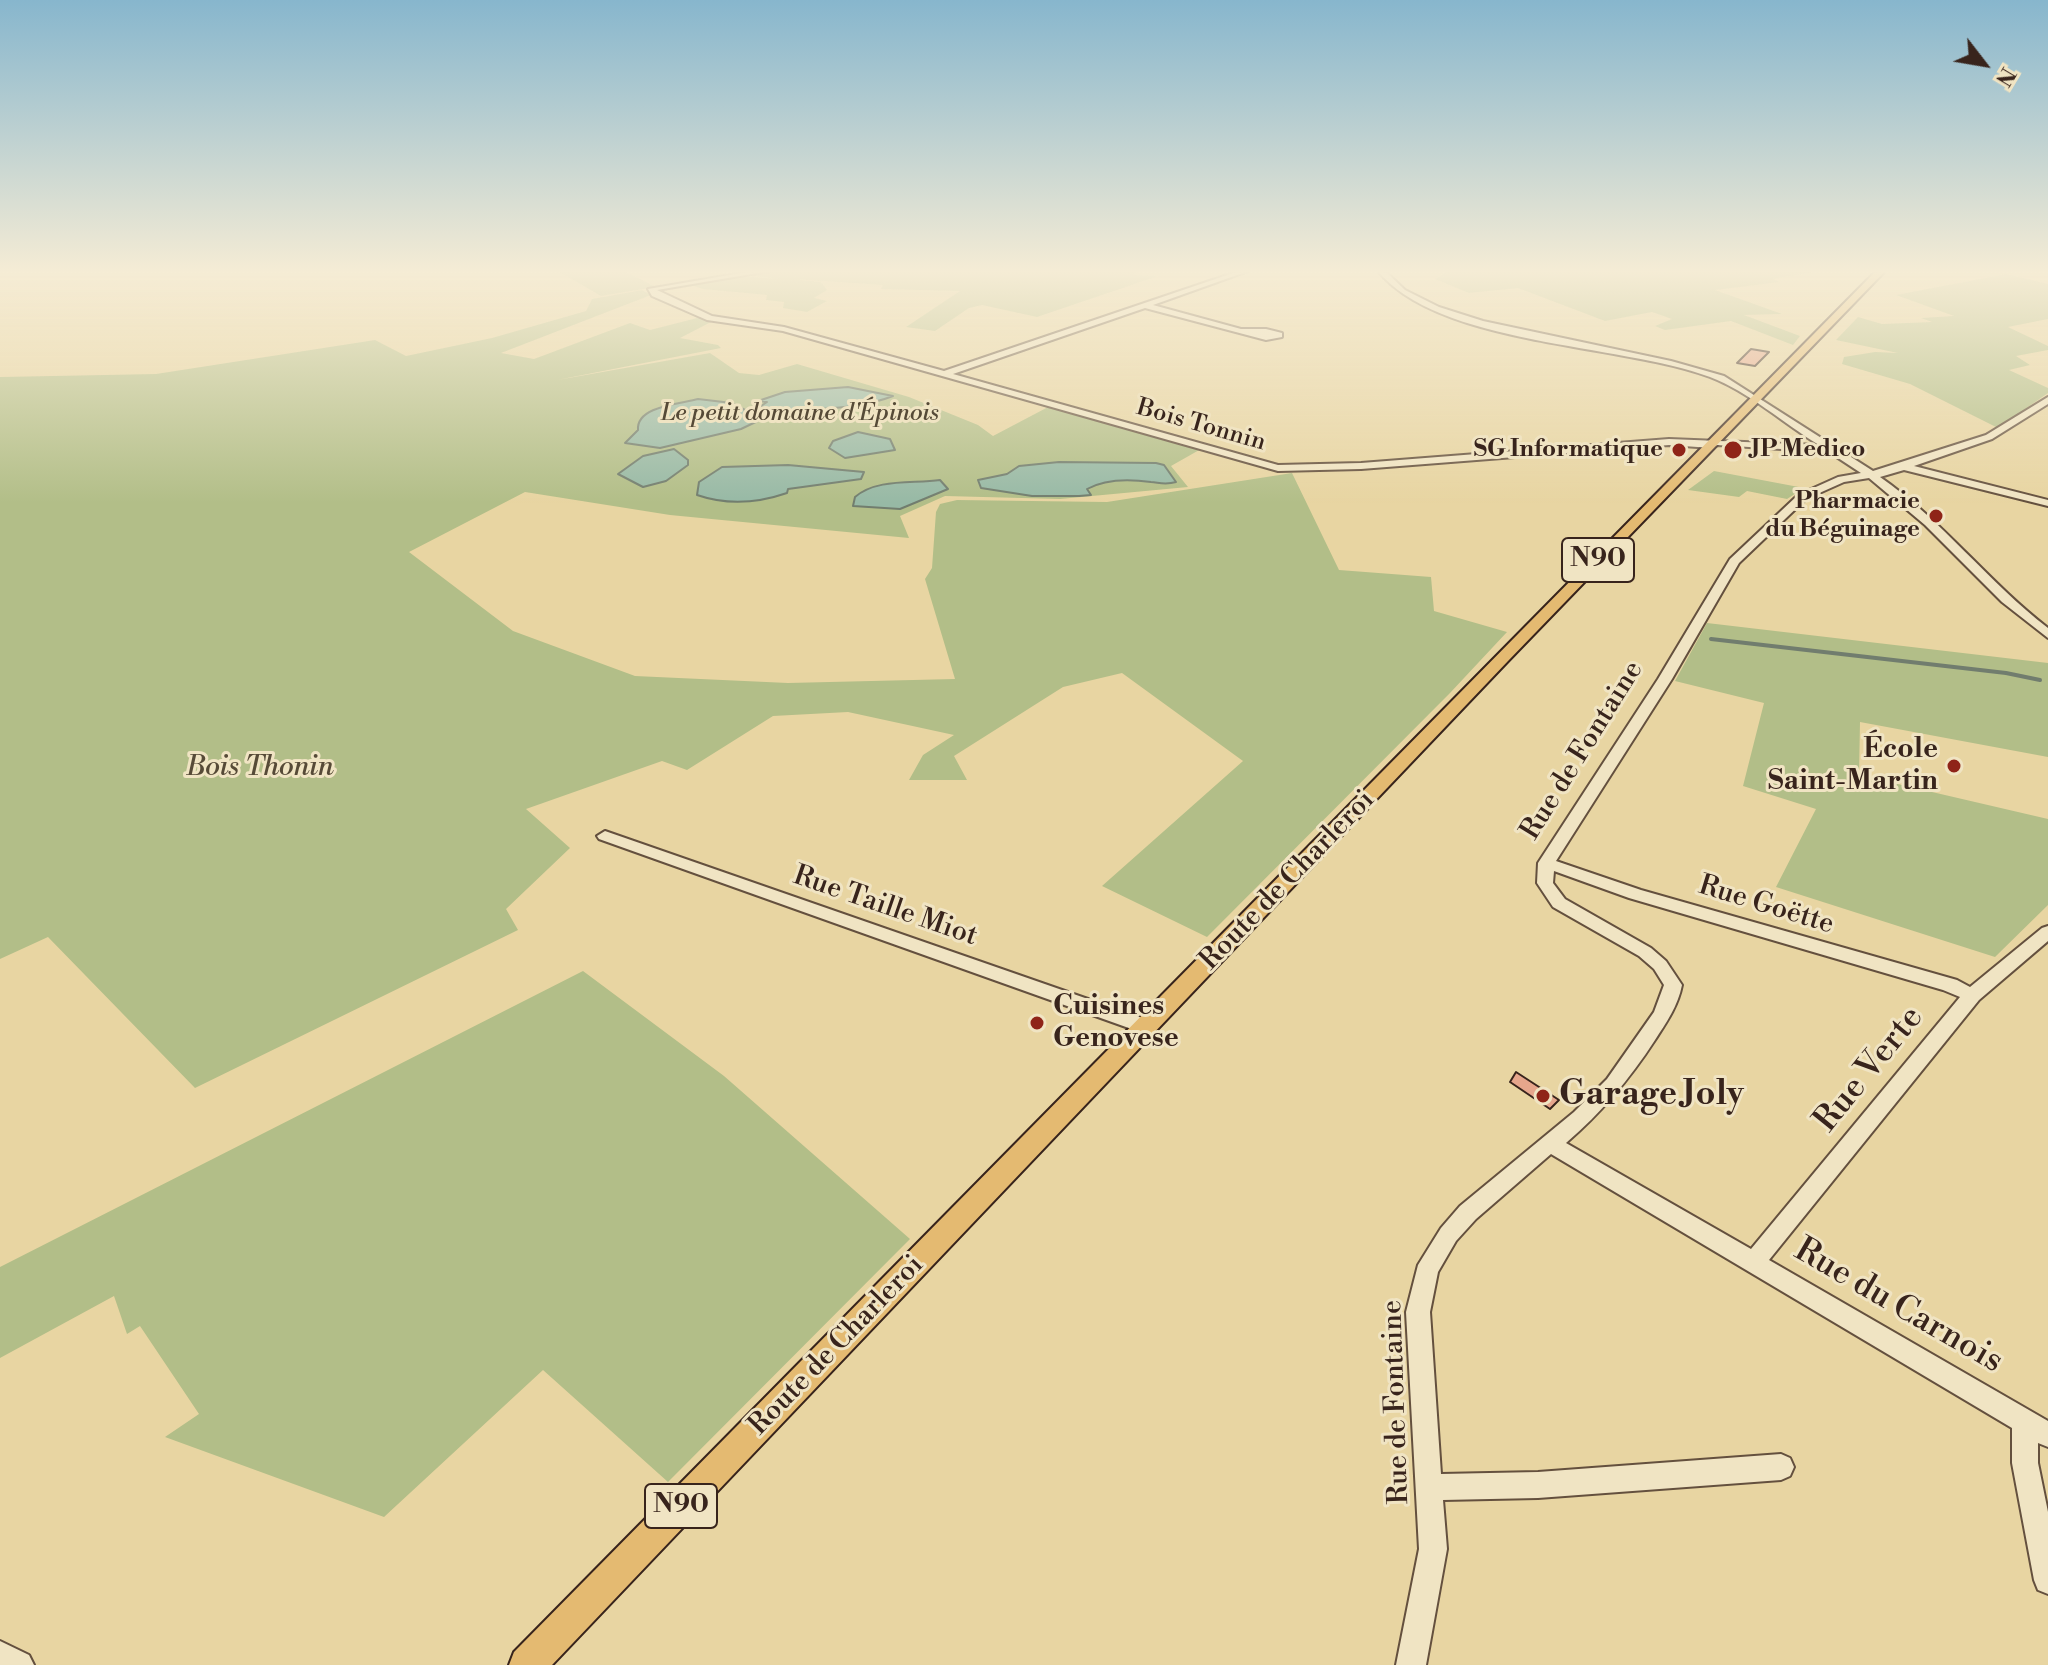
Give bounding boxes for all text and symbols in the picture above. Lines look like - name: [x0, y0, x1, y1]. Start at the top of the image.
- north arrow: [1944, 24, 2024, 104]
- text: N: [1989, 62, 2021, 91]
- street label: Bois Tonnin: [1133, 394, 1269, 458]
- park label: Le petit domaine d'Épinois: [661, 400, 939, 428]
- place label: SG Informatique: [1473, 436, 1663, 464]
- place label: JP Medico: [1751, 436, 1865, 464]
- marker: JP Medico: [1722, 439, 1744, 461]
- marker: SG Informatique: [1670, 441, 1688, 459]
- place label: Pharmacie du Béguinage: [1765, 488, 1920, 544]
- marker: Pharmacie du Béguinage: [1927, 507, 1945, 525]
- road number: N90: [1562, 538, 1634, 582]
- street label: Rue de Fontaine: [1515, 655, 1651, 847]
- place label: École Saint-Martin: [1768, 733, 1938, 799]
- park label: Bois Thonin: [186, 751, 334, 785]
- marker: École Saint-Martin: [1945, 757, 1963, 775]
- street label: Route de Charleroi: [1194, 784, 1382, 978]
- street label: Rue Taille Miot: [788, 860, 982, 954]
- street label: Rue Goëtte: [1694, 870, 1838, 942]
- place label: Cuisines Genovese: [1053, 990, 1179, 1056]
- street label: Rue Verte: [1807, 999, 1933, 1141]
- marker: Cuisines Genovese: [1028, 1014, 1046, 1032]
- place label: Garage Joly: [1559, 1076, 1744, 1116]
- marker: Garage Joly: [1534, 1087, 1552, 1105]
- street label: Rue du Carnois: [1786, 1231, 2010, 1383]
- street label: Route de Charleroi: [743, 1249, 931, 1443]
- street label: Rue de Fontaine: [1377, 1299, 1417, 1505]
- road number: N90: [645, 1484, 717, 1528]

